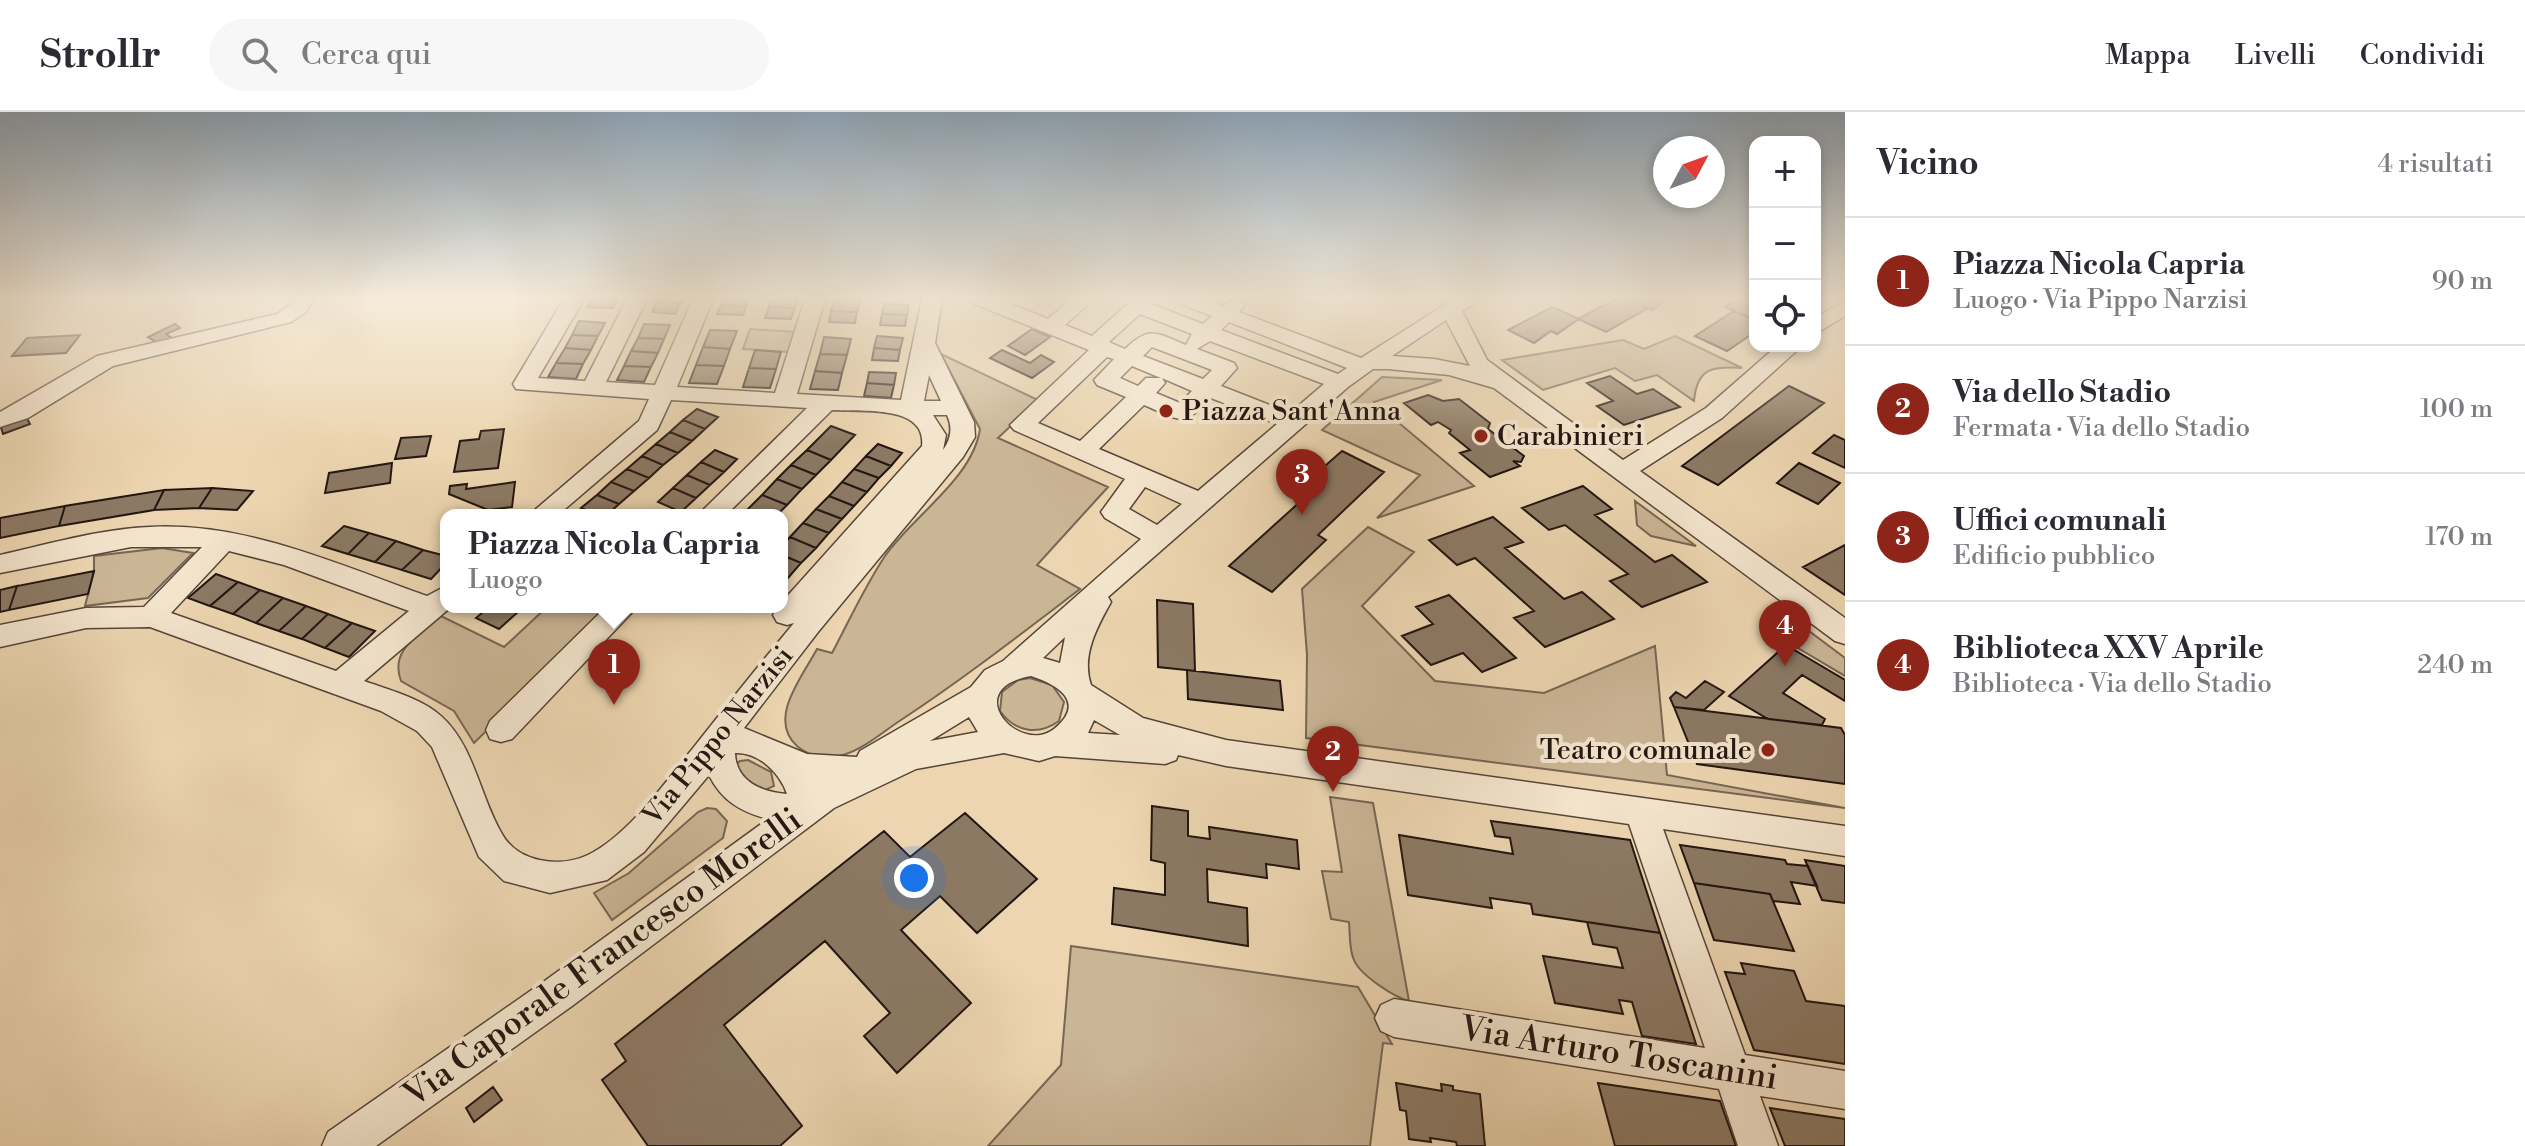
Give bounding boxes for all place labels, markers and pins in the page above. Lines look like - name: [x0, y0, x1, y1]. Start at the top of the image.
- place label: Piazza Sant'Anna: [1182, 394, 1402, 429]
- marker: Piazza Sant'Anna: [1157, 402, 1175, 420]
- place label: Carabinieri: [1497, 419, 1644, 454]
- marker: Carabinieri: [1472, 427, 1490, 445]
- pin: 3: [1276, 449, 1328, 515]
- pin: 4: [1759, 600, 1811, 666]
- pin: 1: [588, 639, 640, 705]
- pin: 2: [1307, 726, 1359, 792]
- place label: Teatro comunale: [1540, 733, 1752, 768]
- marker: Teatro comunale: [1759, 741, 1777, 759]

